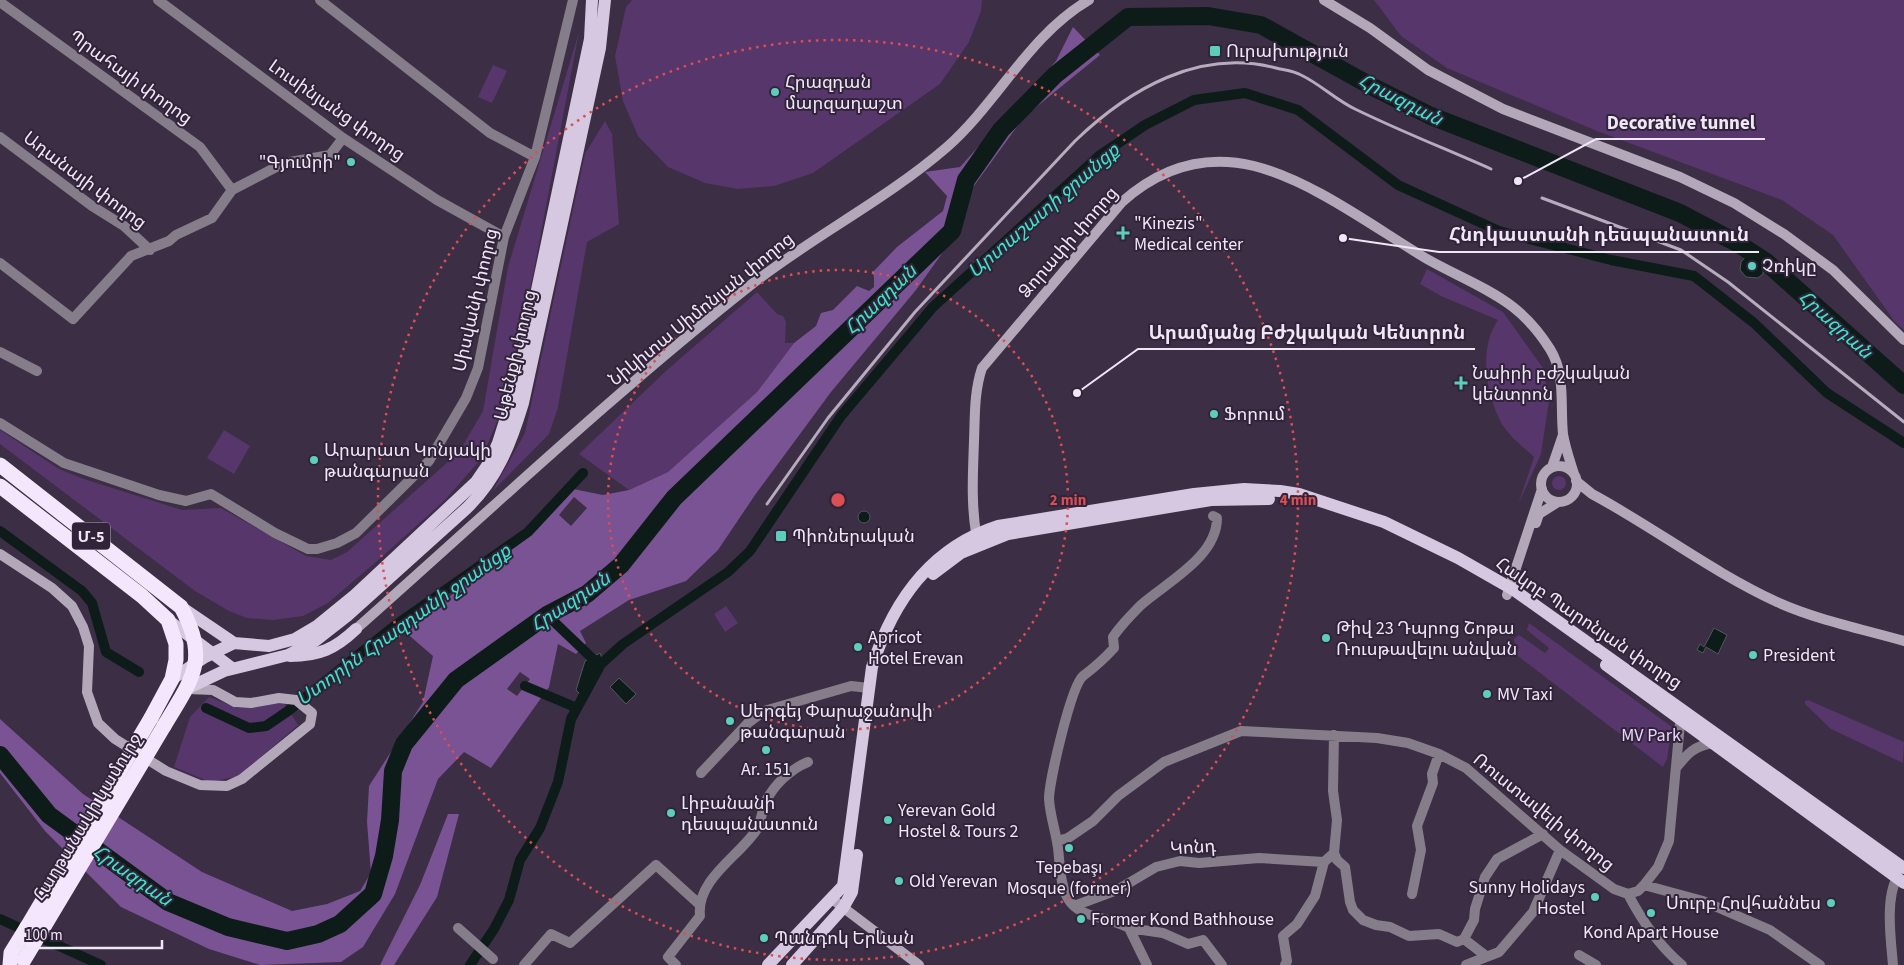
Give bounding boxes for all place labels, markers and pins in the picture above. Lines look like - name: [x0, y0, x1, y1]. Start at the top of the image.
- place label: Ուրախություն: [1226, 39, 1349, 64]
- marker: Ուրախություն: [1208, 44, 1222, 58]
- place label: Հրազդան մարզադաշտ: [785, 70, 903, 116]
- marker: Հրազդան մարզադաշտ: [769, 86, 781, 98]
- callout: Decorative tunnel: [1596, 105, 1765, 139]
- place label: "Գյումրի": [259, 150, 341, 175]
- marker: "Գյումրի": [345, 156, 357, 168]
- place label: "Kinezis" Medical center: [1134, 211, 1244, 257]
- callout: Հնդկաստանի դեսպանատուն: [1439, 218, 1759, 252]
- marker: "Kinezis" Medical center: [1116, 226, 1130, 240]
- place label: Չռիկը: [1762, 254, 1817, 279]
- marker: Չռիկը: [1746, 260, 1758, 272]
- callout: Արամյանց Բժշկական Կենտրոն: [1138, 315, 1475, 349]
- place label: Նաիրի բժշկական կենտրոն: [1472, 361, 1630, 407]
- marker: Նաիրի բժշկական կենտրոն: [1454, 376, 1468, 390]
- place label: Ֆորում: [1224, 402, 1285, 427]
- marker: Ֆորում: [1208, 408, 1220, 420]
- place label: Արարատ Կոնյակի թանգարան: [324, 438, 491, 484]
- marker: Արարատ Կոնյակի թանգարան: [308, 454, 320, 466]
- centre of rings: [829, 491, 847, 509]
- place label: Պիոներական: [792, 524, 915, 549]
- marker: Պիոներական: [774, 529, 788, 543]
- place label: Թիվ 23 Դպրոց Շոթա Ռուսթավելու անվան: [1336, 616, 1517, 662]
- place label: Apricot Hotel Erevan: [868, 625, 964, 671]
- marker: Թիվ 23 Դպրոց Շոթա Ռուսթավելու անվան: [1320, 632, 1332, 644]
- marker: Apricot Hotel Erevan: [852, 641, 864, 653]
- place label: President: [1763, 643, 1835, 668]
- marker: President: [1747, 649, 1759, 661]
- place label: MV Taxi: [1497, 682, 1553, 707]
- marker: MV Taxi: [1481, 688, 1493, 700]
- place label: Սերգեյ Փարաջանովի թանգարան: [740, 699, 933, 745]
- marker: Սերգեյ Փարաջանովի թանգարան: [724, 715, 736, 727]
- marker: Ar. 151: [760, 744, 772, 756]
- place label: Ar. 151: [741, 757, 791, 782]
- place label: Լիբանանի դեսպանատուն: [681, 791, 818, 837]
- place label: Yerevan Gold Hostel & Tours 2: [897, 798, 1018, 844]
- marker: Լիբանանի դեսպանատուն: [665, 807, 677, 819]
- marker: Yerevan Gold Hostel & Tours 2: [882, 814, 894, 826]
- marker: Tepebaşı Mosque (former): [1063, 842, 1075, 854]
- place label: Tepebaşı Mosque (former): [1007, 855, 1131, 901]
- place label: Old Yerevan: [909, 869, 998, 894]
- marker: Old Yerevan: [893, 875, 905, 887]
- place label: Sunny Holidays Hostel: [1468, 875, 1585, 921]
- marker: Sunny Holidays Hostel: [1589, 891, 1601, 903]
- place label: Սուրբ Հովհաննես: [1666, 891, 1821, 916]
- marker: Սուրբ Հովհաննես: [1825, 897, 1837, 909]
- place label: Former Kond Bathhouse: [1091, 907, 1274, 932]
- marker: Kond Apart House: [1645, 907, 1657, 919]
- marker: Former Kond Bathhouse: [1075, 913, 1087, 925]
- place label: Kond Apart House: [1583, 920, 1719, 945]
- place label: Պանդոկ Երևան: [774, 926, 914, 951]
- marker: Պանդոկ Երևան: [758, 932, 770, 944]

